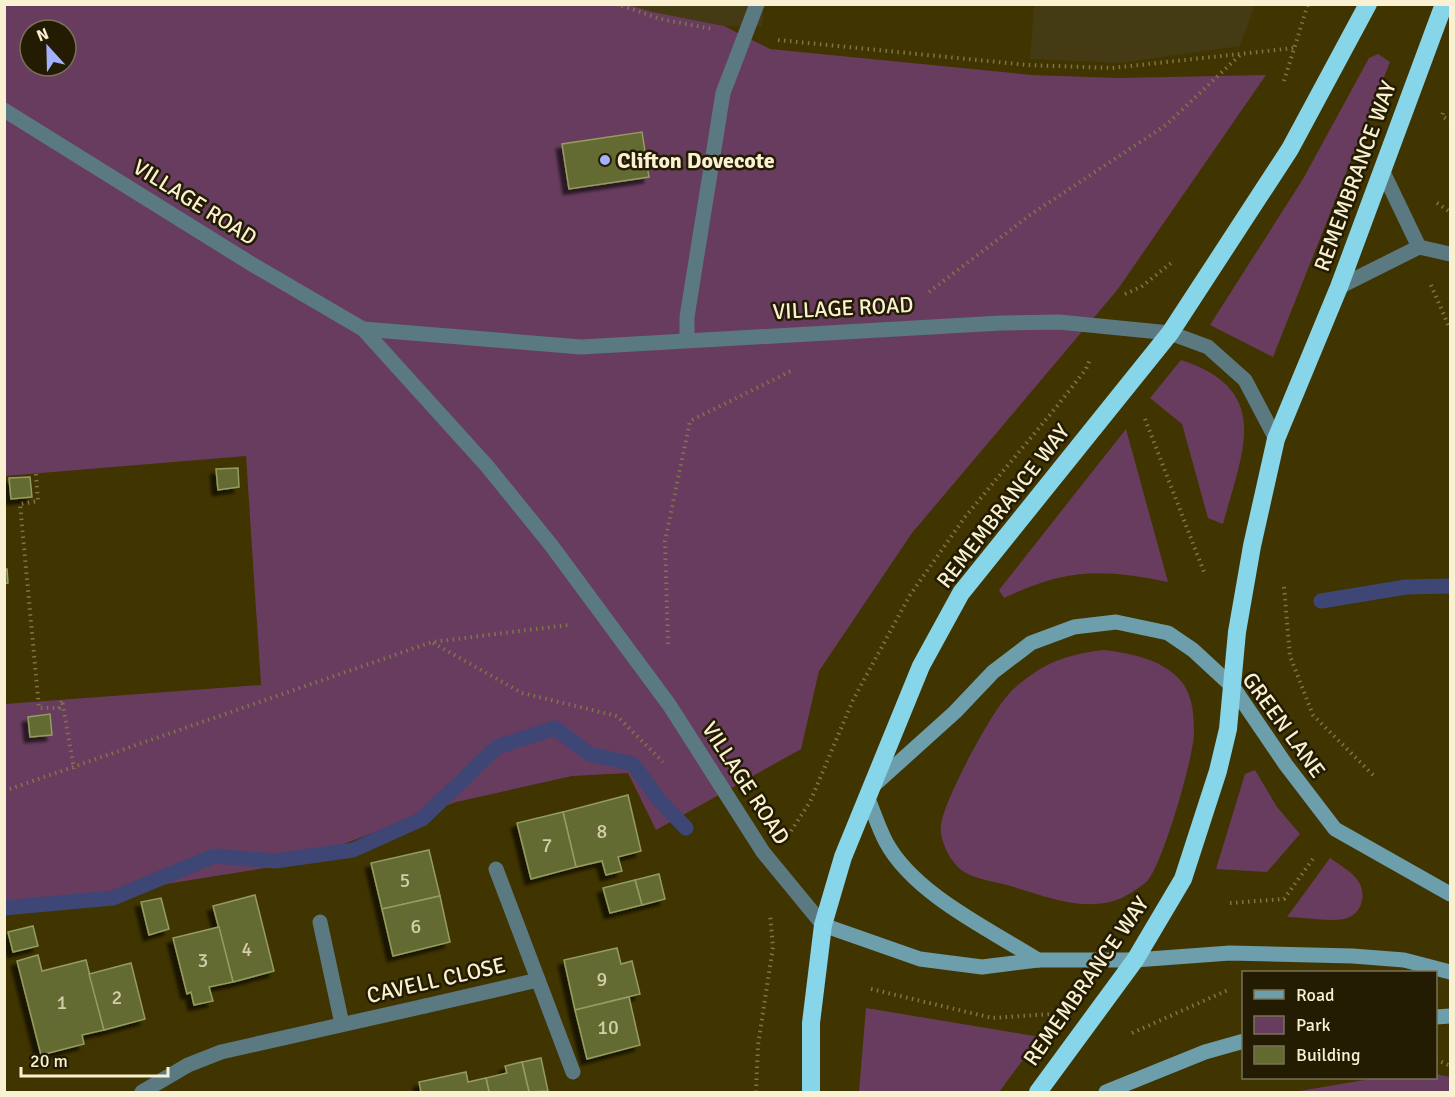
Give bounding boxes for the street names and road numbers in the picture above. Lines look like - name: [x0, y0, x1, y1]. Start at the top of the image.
- street label: REMEMBRANCE WAY: [1308, 77, 1402, 275]
- street label: VILLAGE ROAD: [128, 153, 262, 251]
- street label: VILLAGE ROAD: [772, 291, 914, 325]
- street label: REMEMBRANCE WAY: [931, 419, 1075, 593]
- street label: GREEN LANE: [1237, 667, 1331, 783]
- street label: VILLAGE ROAD: [696, 717, 796, 849]
- street label: REMEMBRANCE WAY: [1017, 891, 1155, 1071]
- street label: CAVELL CLOSE: [364, 951, 508, 1009]

